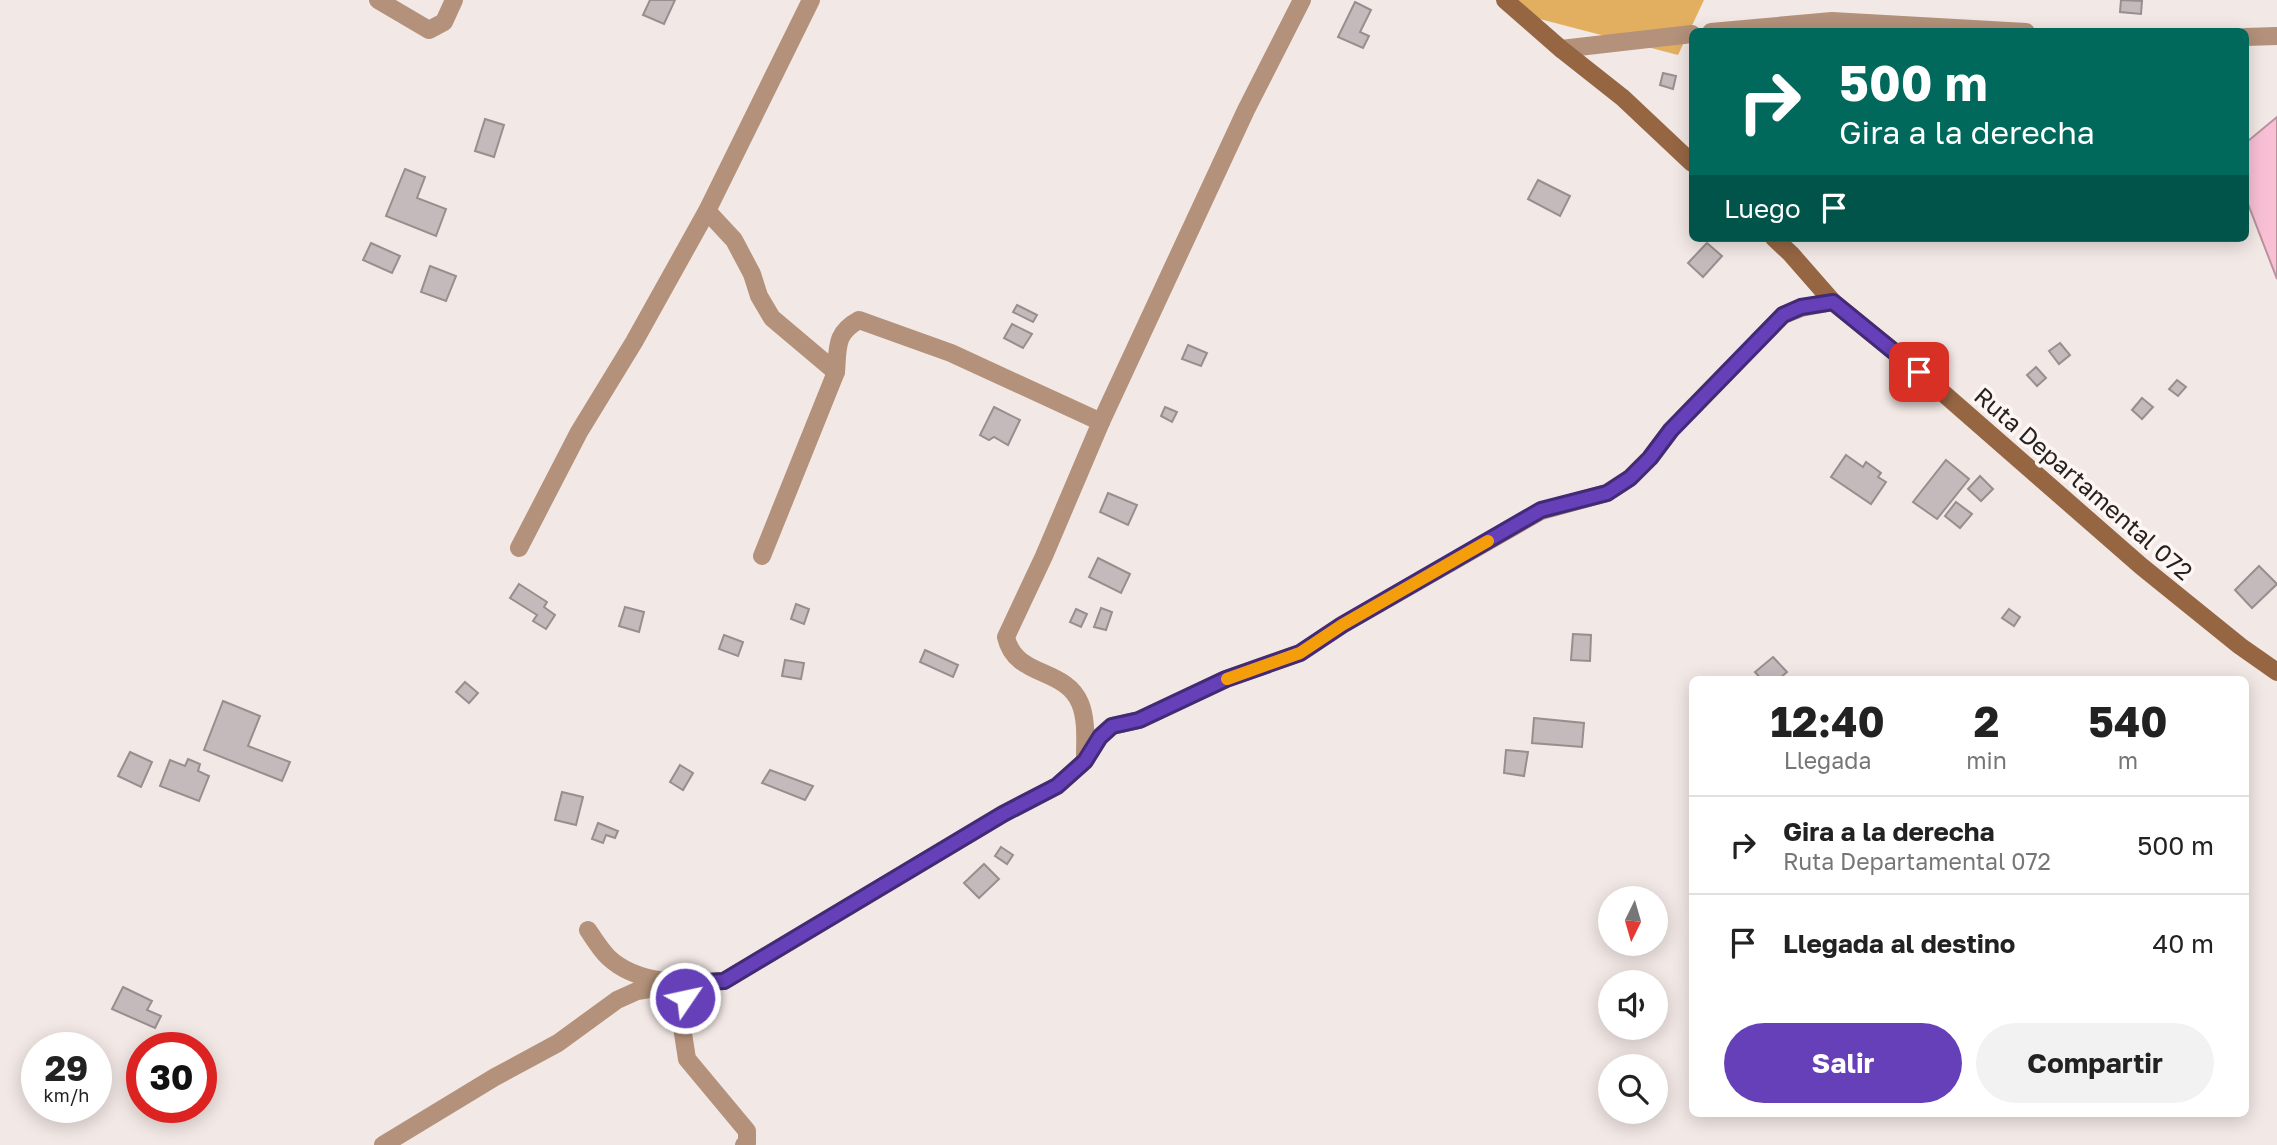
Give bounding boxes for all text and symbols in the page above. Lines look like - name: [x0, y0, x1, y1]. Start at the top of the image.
- text: 500 m: [1839, 53, 1988, 112]
- icon: right: [1724, 56, 1815, 147]
- text: Gira a la derecha: [1839, 113, 2095, 151]
- icon: arrive: [1815, 189, 1853, 227]
- text: Luego: [1724, 193, 1801, 224]
- pin: [1889, 342, 1949, 402]
- icon: arrive: [1900, 353, 1938, 391]
- street label: Ruta Departamental 072: [1969, 380, 2199, 586]
- text: 12:40: [1770, 696, 1885, 746]
- text: 2: [1974, 696, 1999, 746]
- text: 540: [2088, 696, 2168, 746]
- text: Llegada: [1784, 746, 1871, 774]
- text: min: [1966, 746, 2007, 774]
- text: m: [2118, 746, 2138, 774]
- text: Gira a la derecha: [1783, 816, 1995, 847]
- icon: right: [1724, 826, 1762, 864]
- text: 500 m: [2137, 830, 2214, 861]
- text: Ruta Departamental 072: [1783, 847, 2051, 875]
- north arrow: [1598, 886, 1668, 956]
- map controls: [1598, 886, 1668, 1124]
- icon: arrive: [1724, 924, 1762, 962]
- text: Llegada al destino: [1783, 928, 2015, 959]
- text: 40 m: [2153, 928, 2214, 959]
- position arrow: [648, 961, 722, 1035]
- button: sound: [1598, 970, 1668, 1040]
- button: Salir: [1724, 1023, 1962, 1103]
- button: Compartir: [1976, 1023, 2214, 1103]
- speed limit sign: 30: [126, 1032, 217, 1123]
- text: 29: [45, 1047, 88, 1089]
- button: search: [1598, 1054, 1668, 1124]
- text: km/h: [44, 1084, 89, 1106]

